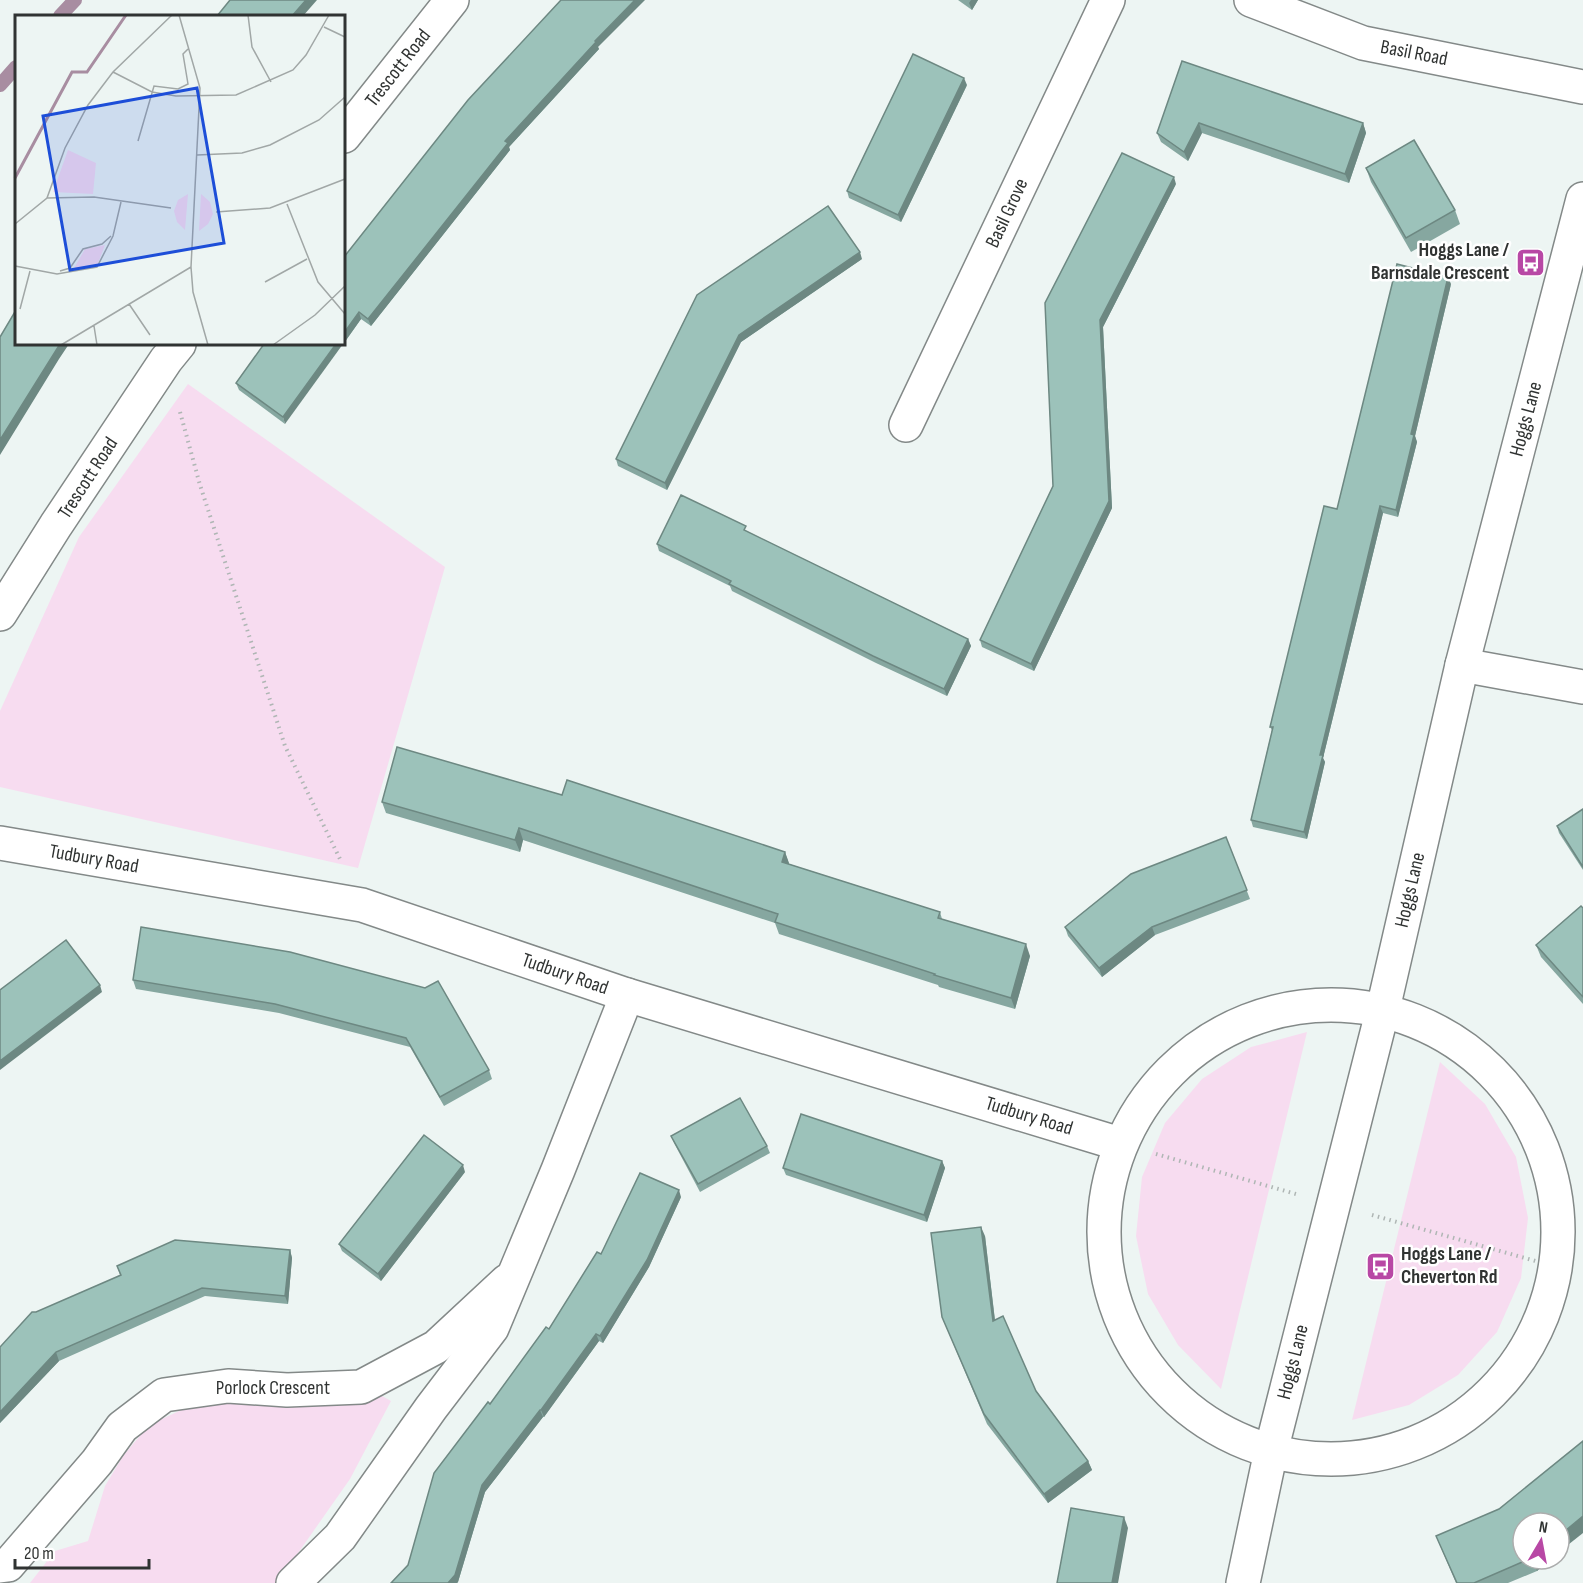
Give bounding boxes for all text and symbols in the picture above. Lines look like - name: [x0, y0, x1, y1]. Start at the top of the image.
- inset map: [15, 15, 345, 345]
- street label: Trescott Road: [360, 24, 436, 112]
- street label: Basil Road: [1378, 35, 1450, 71]
- street label: Basil Grove: [981, 175, 1033, 251]
- place label: Hoggs Lane / Barnsdale Crescent: [1371, 238, 1509, 285]
- bus stop icon: Hoggs Lane / Barnsdale Crescent: [1514, 246, 1546, 278]
- street label: Hoggs Lane: [1505, 379, 1547, 459]
- street label: Trescott Road: [53, 433, 123, 523]
- street label: Tudbury Road: [48, 839, 140, 879]
- street label: Hoggs Lane: [1390, 850, 1430, 930]
- street label: Tudbury Road: [518, 948, 612, 1000]
- street label: Tudbury Road: [982, 1091, 1076, 1141]
- place label: Hoggs Lane / Cheverton Rd: [1401, 1242, 1497, 1289]
- bus stop icon: Hoggs Lane / Cheverton Rd: [1364, 1250, 1396, 1282]
- street label: Hoggs Lane: [1272, 1322, 1314, 1402]
- street label: Porlock Crescent: [216, 1376, 330, 1400]
- north arrow: [1511, 1511, 1571, 1571]
- text: N: [1537, 1518, 1549, 1538]
- scale bar: [15, 1532, 148, 1570]
- text: 20 m: [24, 1543, 54, 1564]

